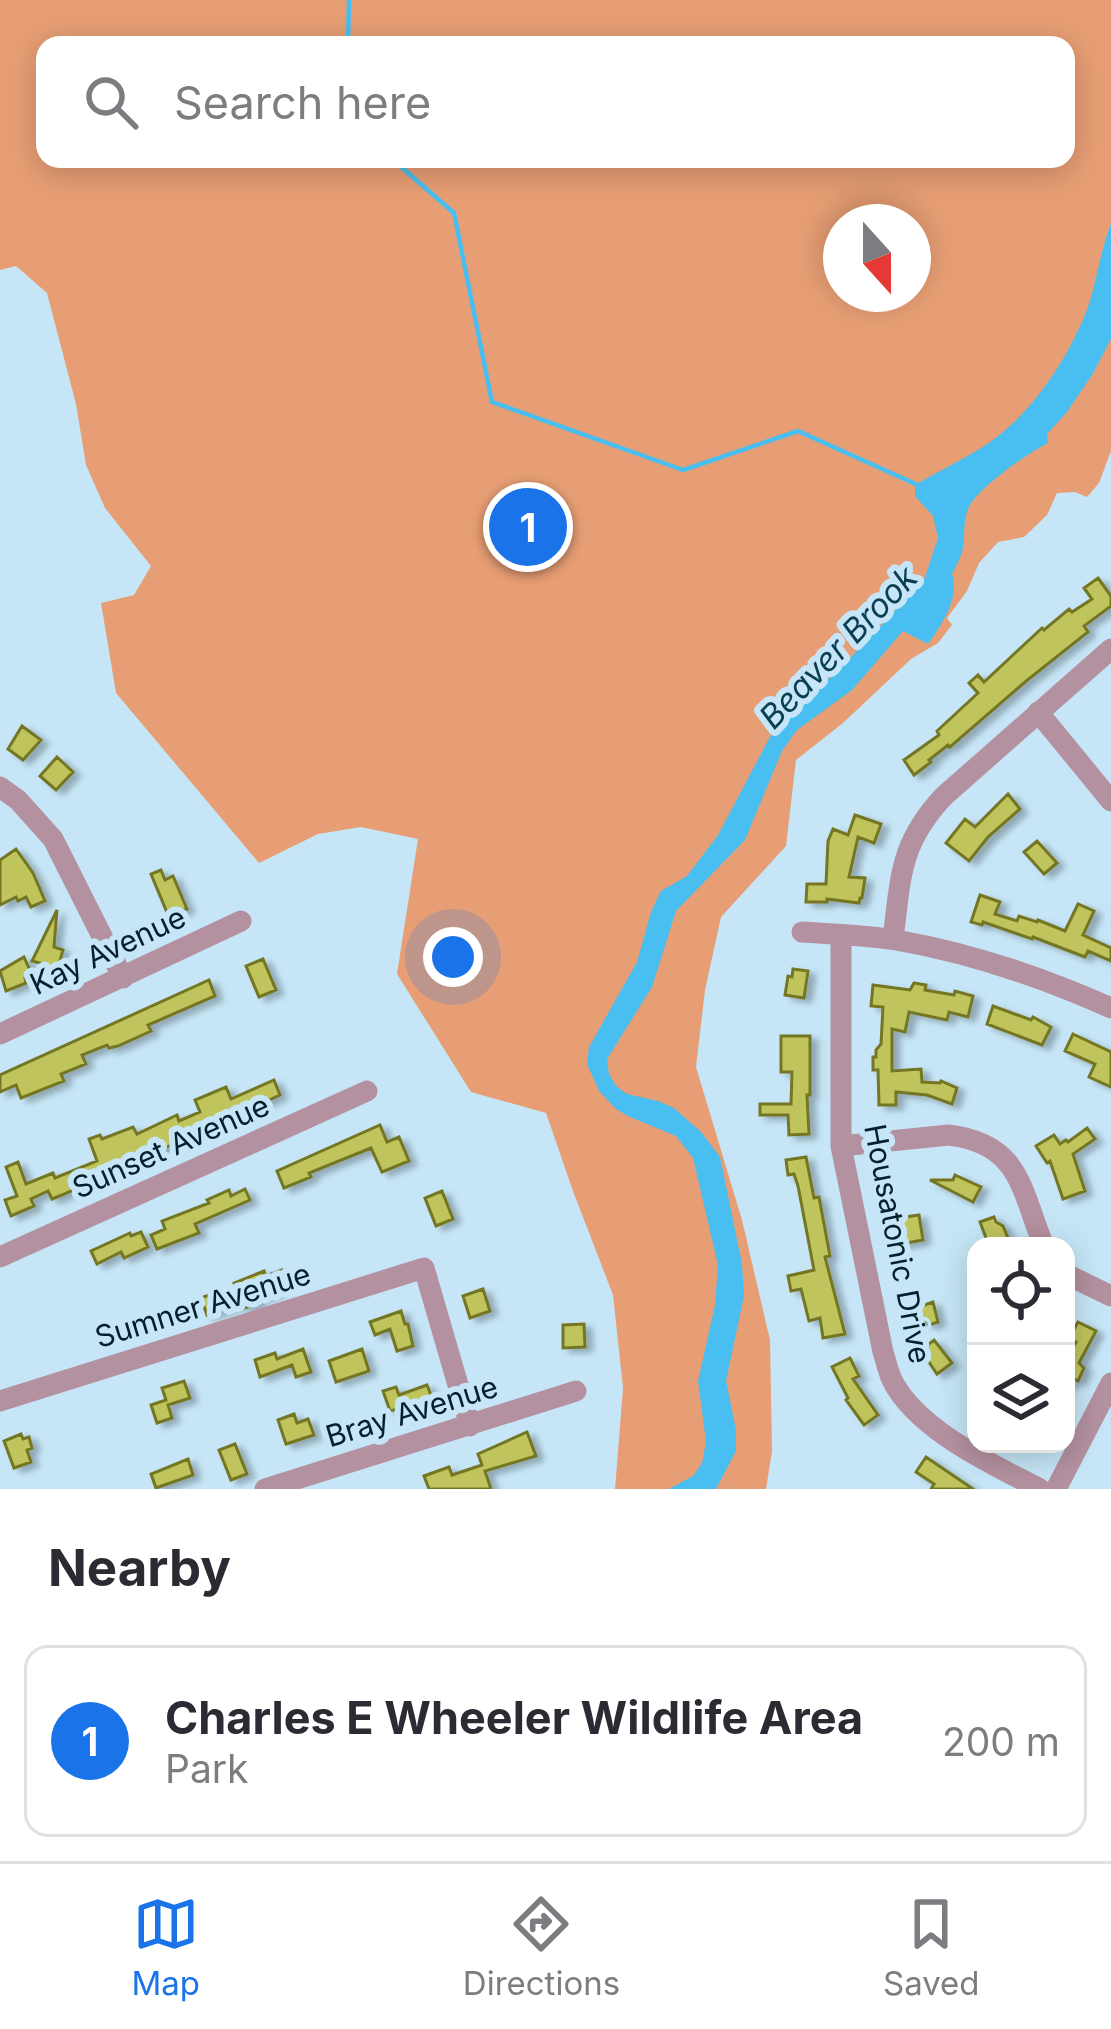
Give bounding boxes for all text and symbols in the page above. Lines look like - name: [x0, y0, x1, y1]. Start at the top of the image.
- search box: [36, 36, 1075, 168]
- icon: search: [78, 69, 144, 135]
- text: Search here: [174, 75, 431, 130]
- north arrow: [823, 204, 931, 312]
- pin: 1: [489, 482, 567, 572]
- water label: Beaver Brook: [751, 557, 926, 736]
- street label: Kay Avenue: [24, 898, 191, 1002]
- your location: [423, 927, 483, 987]
- street label: Sunset Avenue: [67, 1087, 275, 1206]
- street label: Housatonic Drive: [857, 1121, 939, 1367]
- map controls: [967, 1237, 1075, 1453]
- button: locate: [967, 1237, 1075, 1345]
- street label: Sumner Avenue: [91, 1255, 315, 1355]
- button: layers: [967, 1345, 1075, 1453]
- street label: Bray Avenue: [321, 1368, 502, 1454]
- text: Nearby: [48, 1537, 231, 1598]
- text: Charles E Wheeler Wildlife Area: [165, 1690, 863, 1745]
- text: 1: [82, 1718, 98, 1765]
- text: 200 m: [942, 1718, 1060, 1765]
- text: Park: [165, 1745, 249, 1792]
- tab: Map: [131, 1891, 200, 2003]
- tab: Directions: [463, 1891, 620, 2003]
- tab: Saved: [883, 1891, 980, 2003]

